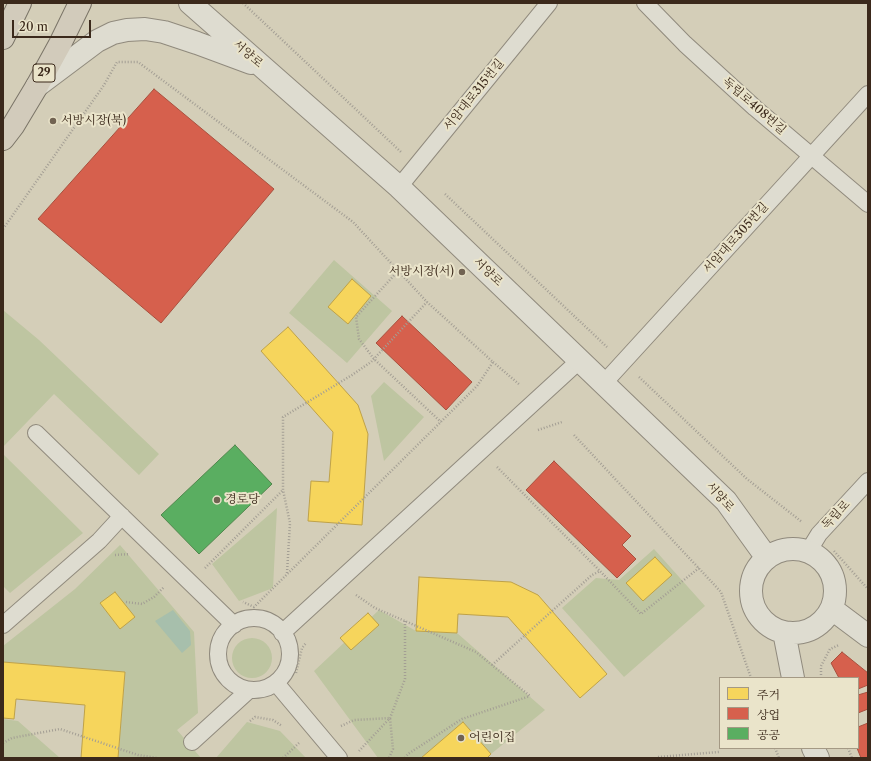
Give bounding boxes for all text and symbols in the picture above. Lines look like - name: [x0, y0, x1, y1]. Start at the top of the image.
- scale bar: [14, 12, 93, 38]
- text: 20 m: [19, 19, 48, 34]
- street label: 서양로: [230, 37, 266, 71]
- street label: 서암대로315번길: [441, 56, 507, 134]
- road number: 29: [33, 64, 55, 82]
- street label: 독립로408번길: [719, 74, 789, 138]
- place label: 서방시장(북): [61, 114, 126, 128]
- marker: 서방시장(북): [48, 116, 58, 126]
- street label: 서암대로305번길: [700, 200, 772, 276]
- street label: 서양로: [470, 255, 506, 289]
- place label: 서방시장(서): [389, 265, 454, 279]
- marker: 서방시장(서): [457, 267, 467, 277]
- street label: 서양로: [703, 479, 737, 515]
- place label: 경로당: [225, 493, 260, 507]
- marker: 경로당: [212, 495, 222, 505]
- street label: 독립로: [819, 497, 853, 533]
- legend: [719, 677, 859, 749]
- text: 주거: [757, 687, 780, 702]
- text: 상업: [757, 707, 780, 722]
- text: 공공: [757, 727, 780, 742]
- place label: 어린이집: [469, 731, 515, 745]
- marker: 어린이집: [456, 733, 466, 743]

